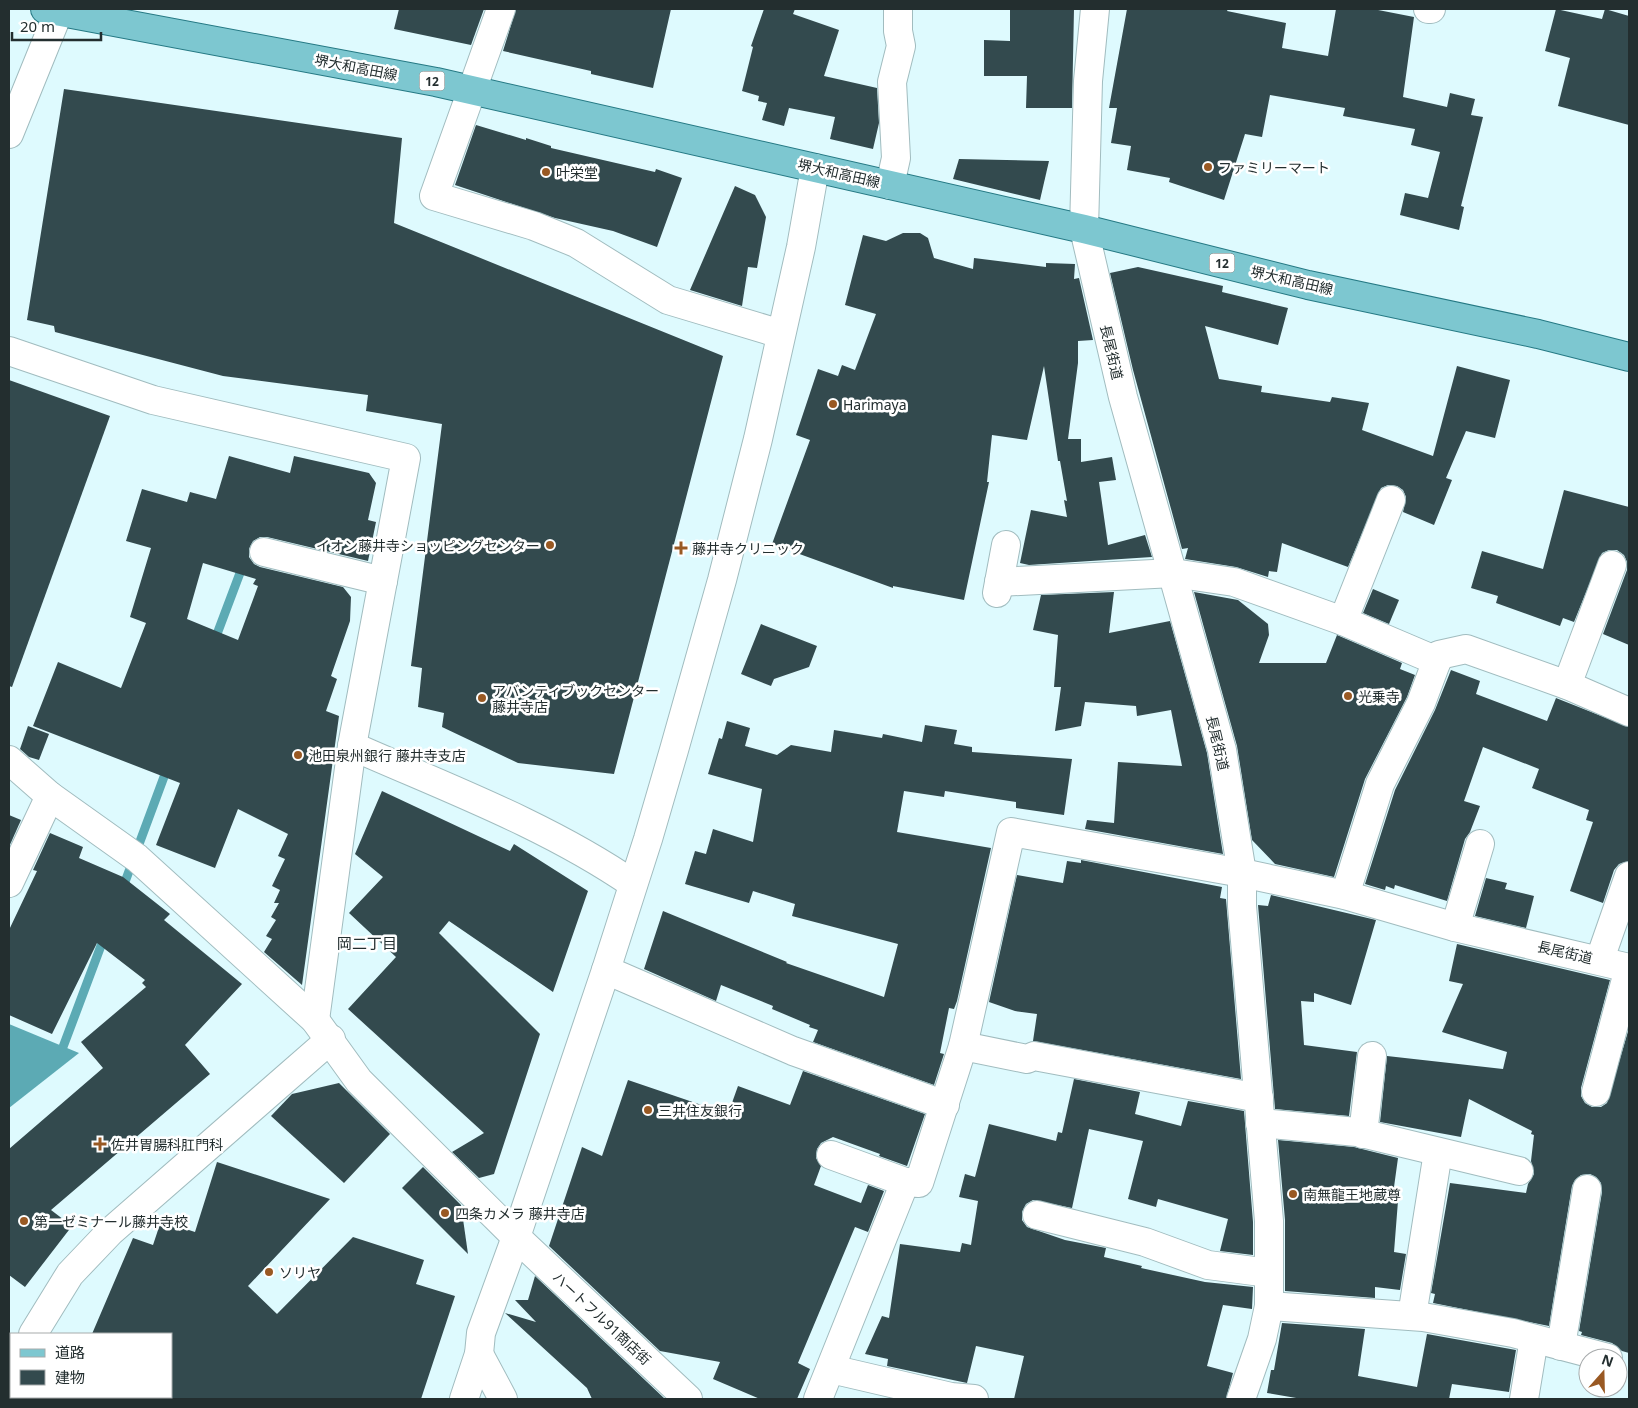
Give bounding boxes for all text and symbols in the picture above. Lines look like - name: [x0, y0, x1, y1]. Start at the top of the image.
- scale bar: [12, 10, 101, 42]
- text: 20 m: [20, 16, 55, 36]
- street label: 堺大和高田線: [313, 50, 399, 84]
- road number: 12: [420, 72, 444, 90]
- street label: 堺大和高田線: [796, 154, 882, 192]
- place label: ファミリーマート: [1218, 158, 1330, 177]
- marker: ファミリーマート: [1202, 161, 1214, 173]
- place label: 叶栄堂: [556, 163, 598, 182]
- marker: 叶栄堂: [540, 166, 552, 178]
- road number: 12: [1210, 254, 1234, 272]
- street label: 堺大和高田線: [1249, 261, 1335, 299]
- street label: 長尾街道: [1096, 323, 1128, 381]
- place label: Harimaya: [843, 395, 907, 414]
- marker: Harimaya: [827, 398, 839, 410]
- place label: イオン藤井寺ショッピングセンター: [316, 536, 540, 555]
- marker: イオン藤井寺ショッピングセンター: [544, 539, 556, 551]
- place label: 藤井寺クリニック: [692, 539, 804, 558]
- marker: 藤井寺クリニック: [674, 541, 688, 555]
- place label: アバンティブックセンター 藤井寺店: [492, 681, 659, 716]
- place label: 光乗寺: [1358, 687, 1400, 706]
- marker: 光乗寺: [1342, 690, 1354, 702]
- marker: アバンティブックセンター 藤井寺店: [476, 692, 488, 704]
- street label: 長尾街道: [1202, 714, 1234, 772]
- place label: 池田泉州銀行 藤井寺支店: [308, 746, 466, 765]
- marker: 池田泉州銀行 藤井寺支店: [292, 749, 304, 761]
- district label: 岡二丁目: [337, 933, 397, 953]
- street label: 長尾街道: [1536, 936, 1594, 968]
- place label: 三井住友銀行: [658, 1101, 742, 1120]
- marker: 三井住友銀行: [642, 1104, 654, 1116]
- place label: 佐井胃腸科肛門科: [111, 1135, 223, 1154]
- marker: 佐井胃腸科肛門科: [93, 1137, 107, 1151]
- place label: 南無龍王地蔵尊: [1303, 1185, 1401, 1204]
- marker: 南無龍王地蔵尊: [1287, 1188, 1299, 1200]
- place label: 四条カメラ 藤井寺店: [455, 1204, 585, 1223]
- marker: 四条カメラ 藤井寺店: [439, 1207, 451, 1219]
- place label: 第一ゼミナール藤井寺校: [34, 1212, 188, 1231]
- marker: 第一ゼミナール藤井寺校: [18, 1215, 30, 1227]
- place label: ソリヤ: [279, 1263, 321, 1282]
- marker: ソリヤ: [263, 1266, 275, 1278]
- street label: ハートフル91商店街: [549, 1267, 655, 1369]
- legend: [10, 1333, 172, 1398]
- text: 道路: [55, 1342, 85, 1362]
- north arrow: [1578, 1348, 1628, 1398]
- text: N: [1599, 1349, 1616, 1371]
- text: 建物: [55, 1367, 85, 1387]

